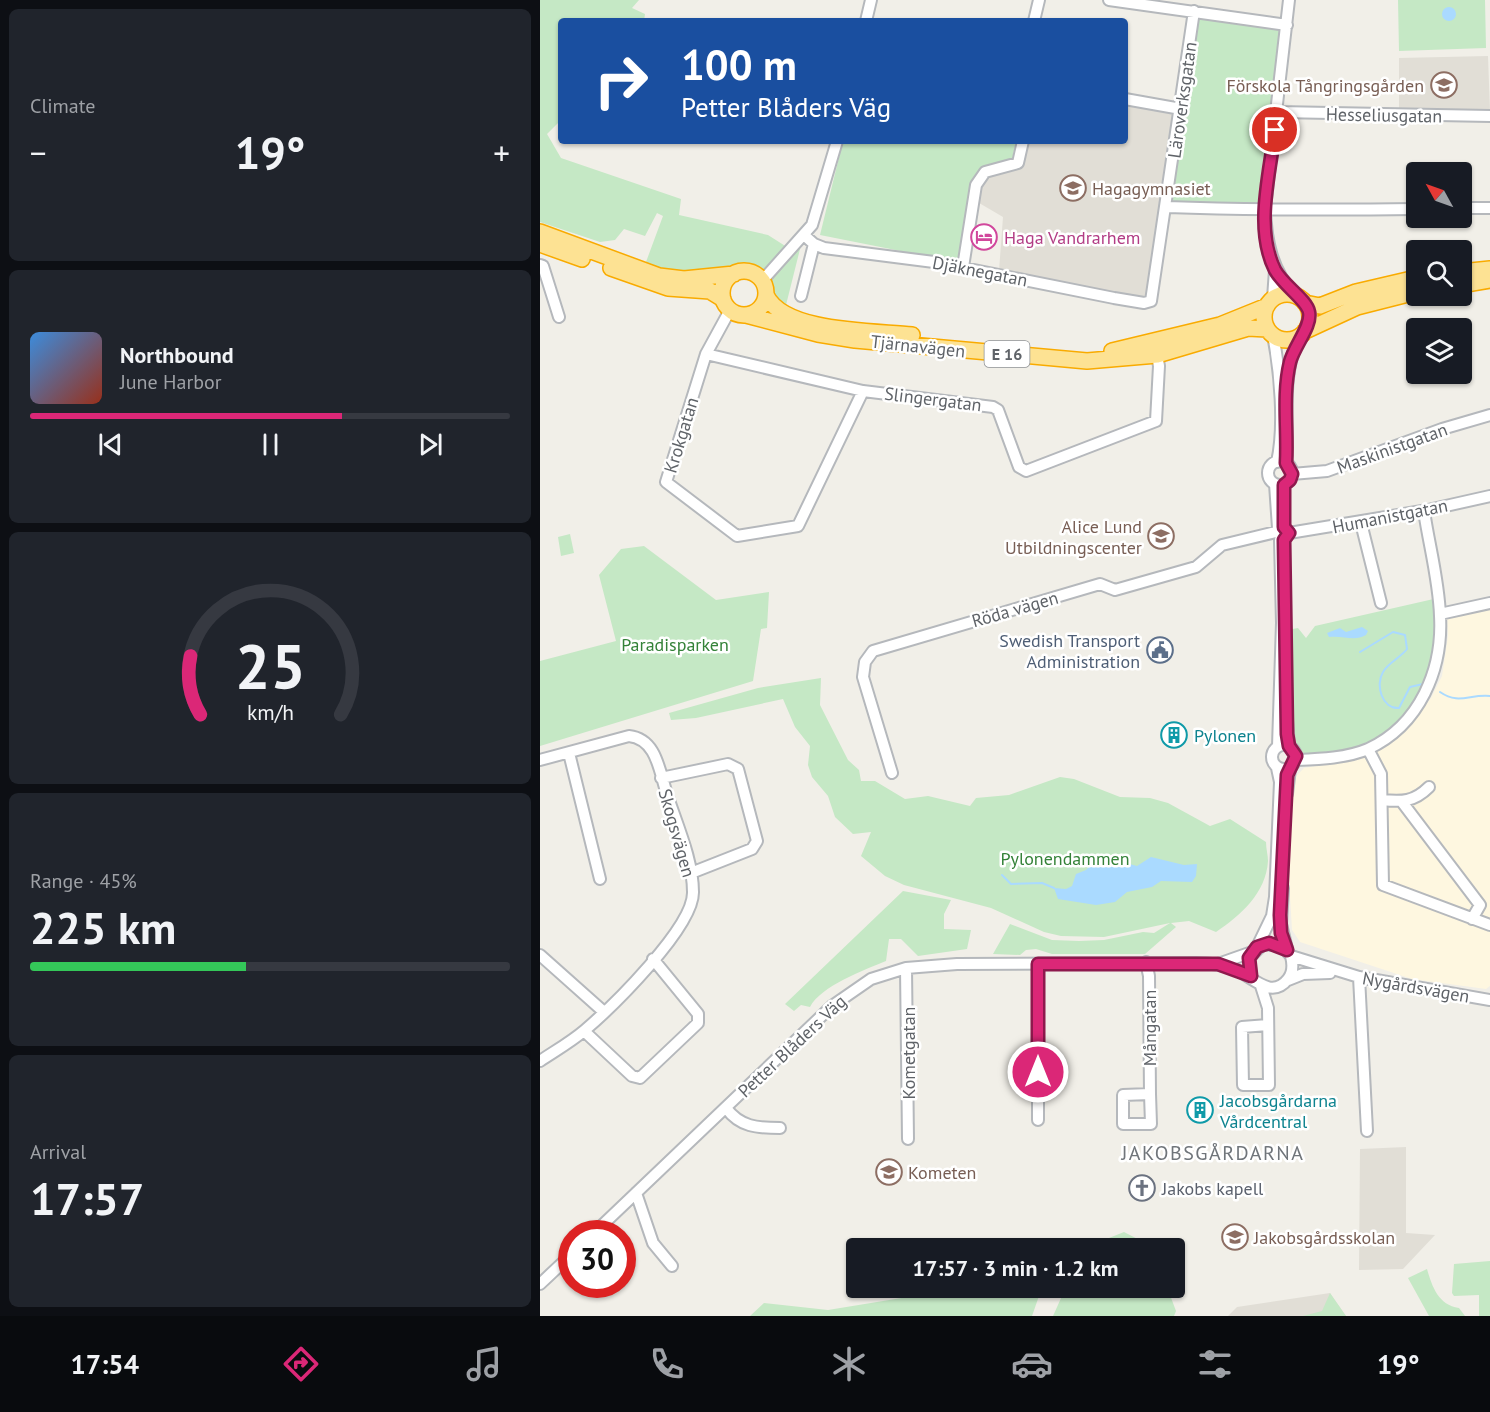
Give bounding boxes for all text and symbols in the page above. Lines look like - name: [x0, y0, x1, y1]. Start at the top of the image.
- text: 100 m: [681, 37, 797, 92]
- street label: Läroverksgatan: [1162, 40, 1202, 160]
- icon: right: [582, 42, 660, 120]
- school or university icon: Förskola Tångringsgården: [1429, 70, 1459, 100]
- place label: Förskola Tångringsgården: [1226, 74, 1424, 97]
- text: Petter Blåders Väg: [681, 90, 891, 124]
- text: Climate: [30, 93, 96, 119]
- street label: Hesseliusgatan: [1326, 102, 1442, 128]
- pin: [1249, 104, 1300, 155]
- icon: arrive: [1258, 113, 1291, 146]
- text: 19°: [235, 123, 305, 181]
- text: −: [30, 131, 47, 174]
- text: +: [493, 131, 510, 174]
- north arrow: [1406, 162, 1472, 228]
- map controls: [1406, 162, 1472, 384]
- school or university icon: Hagagymnasiet: [1058, 173, 1088, 203]
- place label: Hagagymnasiet: [1092, 177, 1211, 200]
- hotel icon: Haga Vandrarhem: [969, 222, 999, 252]
- place label: Haga Vandrarhem: [1004, 226, 1140, 249]
- button: search: [1406, 240, 1472, 306]
- street label: Djäknegatan: [930, 251, 1030, 291]
- button: layers: [1406, 318, 1472, 384]
- street label: Tjärnavägen: [870, 330, 966, 362]
- text: Northbound: [120, 341, 234, 369]
- road number: E 16: [984, 341, 1030, 367]
- text: June Harbor: [120, 369, 222, 395]
- street label: Slingergatan: [883, 382, 983, 416]
- street label: Krokgatan: [659, 394, 703, 476]
- street label: Maskinistgatan: [1334, 417, 1450, 479]
- icon: previous: [94, 428, 127, 461]
- icon: pause: [254, 428, 287, 461]
- icon: next: [414, 428, 447, 461]
- street label: Humanistgatan: [1330, 494, 1450, 538]
- place label: Alice Lund Utbildningscenter: [1005, 515, 1142, 559]
- school or university icon: Alice Lund Utbildningscenter: [1146, 521, 1176, 551]
- street label: Röda vägen: [969, 586, 1061, 632]
- text: 25: [235, 625, 305, 706]
- place label: Swedish Transport Administration: [999, 629, 1140, 673]
- park label: Paradisparken: [621, 633, 729, 656]
- public building icon: Swedish Transport Administration: [1145, 635, 1175, 665]
- text: km/h: [246, 698, 293, 726]
- building icon: Pylonen: [1159, 720, 1189, 750]
- place label: Pylonen: [1194, 724, 1256, 747]
- street label: Skogsvägen: [653, 786, 701, 880]
- park label: Pylonendammen: [1000, 847, 1130, 870]
- text: Range · 45%: [30, 868, 137, 894]
- text: 225 km: [30, 898, 176, 956]
- street label: Nygårdsvägen: [1361, 966, 1471, 1008]
- street label: Petter Blåders Väg: [733, 990, 851, 1102]
- street label: Mångatan: [1138, 990, 1161, 1066]
- street label: Kometgatan: [897, 1007, 920, 1099]
- position arrow: [1006, 1040, 1070, 1104]
- place label: Jacobsgårdarna Vårdcentral: [1219, 1089, 1337, 1133]
- building icon: Jacobsgårdarna Vårdcentral: [1185, 1095, 1215, 1125]
- text: Arrival: [30, 1139, 86, 1165]
- district label: JAKOBSGÅRDARNA: [1121, 1140, 1304, 1166]
- school or university icon: Kometen: [874, 1157, 904, 1187]
- place label: Kometen: [908, 1161, 976, 1184]
- text: 17:57: [30, 1169, 144, 1227]
- church icon: Jakobs kapell: [1127, 1173, 1157, 1203]
- place label: Jakobs kapell: [1161, 1177, 1264, 1200]
- speed limit sign: 30: [558, 1220, 636, 1298]
- school or university icon: Jakobsgårdsskolan: [1220, 1222, 1250, 1252]
- place label: Jakobsgårdsskolan: [1253, 1226, 1395, 1249]
- text: 17:57 · 3 min · 1.2 km: [912, 1254, 1119, 1282]
- icon: directions: [280, 1343, 322, 1385]
- icon: music: [463, 1343, 505, 1385]
- icon: phone: [646, 1343, 688, 1385]
- icon: climate: [828, 1343, 870, 1385]
- icon: car: [1011, 1343, 1053, 1385]
- icon: filters: [1194, 1343, 1236, 1385]
- text: 17:54: [70, 1347, 139, 1381]
- text: 19°: [1377, 1347, 1419, 1381]

